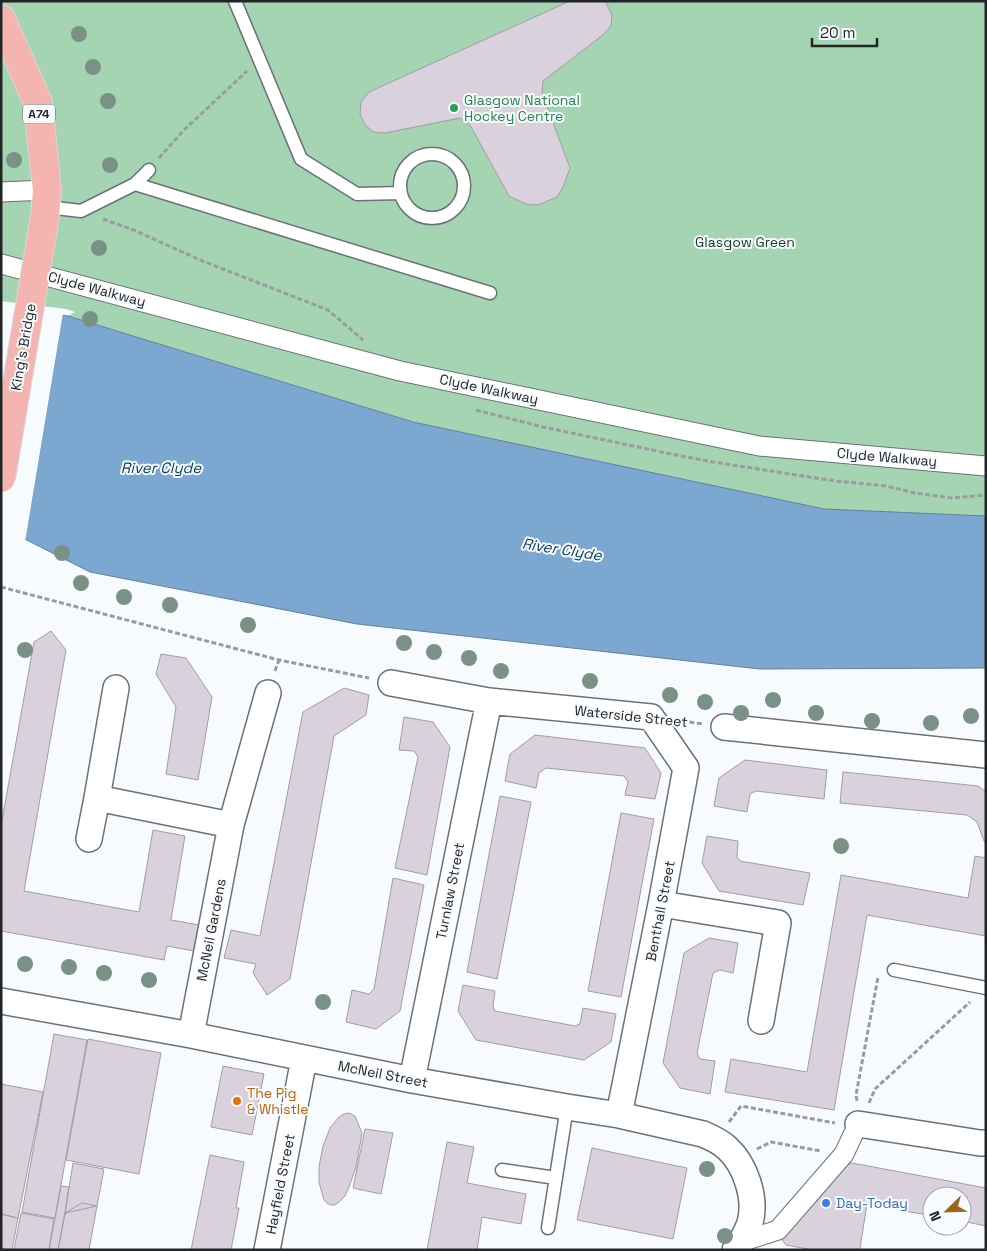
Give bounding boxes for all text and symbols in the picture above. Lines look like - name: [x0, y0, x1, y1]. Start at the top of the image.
- scale bar: [812, 15, 877, 47]
- text: 20 m: [820, 23, 855, 42]
- place label: Glasgow National Hockey Centre: [464, 91, 580, 125]
- marker: Glasgow National Hockey Centre: [448, 102, 460, 114]
- road number: A74: [23, 105, 55, 124]
- park label: Glasgow Green: [695, 233, 795, 251]
- street label: Clyde Walkway: [46, 267, 148, 311]
- street label: King's Bridge: [6, 302, 40, 392]
- street label: Clyde Walkway: [438, 370, 540, 408]
- street label: Clyde Walkway: [836, 444, 938, 470]
- water label: River Clyde: [121, 458, 202, 477]
- water label: River Clyde: [521, 533, 604, 565]
- street label: Waterside Street: [573, 701, 689, 731]
- street label: Turnlaw Street: [432, 841, 468, 941]
- street label: Benthall Street: [641, 859, 679, 963]
- street label: McNeil Gardens: [192, 877, 230, 983]
- street label: McNeil Street: [336, 1056, 430, 1092]
- place label: The Pig & Whistle: [247, 1084, 309, 1118]
- marker: The Pig & Whistle: [231, 1095, 243, 1107]
- street label: Hayfield Street: [261, 1132, 299, 1236]
- north arrow: [922, 1186, 972, 1236]
- place label: Day-Today: [836, 1194, 908, 1212]
- marker: Day-Today: [820, 1197, 832, 1209]
- text: N: [925, 1208, 945, 1224]

